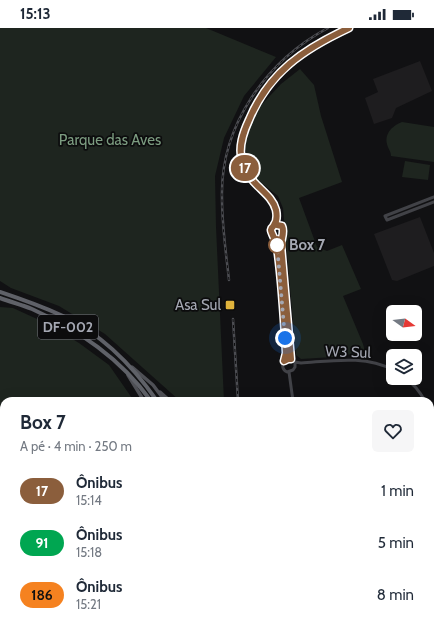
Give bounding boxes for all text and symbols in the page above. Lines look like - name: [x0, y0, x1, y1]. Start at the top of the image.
- text: 15:13: [20, 5, 51, 23]
- park label: Parque das Aves: [59, 131, 161, 149]
- line badge: 17: [227, 155, 263, 181]
- text: 17: [239, 159, 251, 177]
- marker: Box 7: [268, 236, 286, 254]
- place label: Box 7: [289, 236, 325, 254]
- place label: Asa Sul: [175, 296, 221, 314]
- marker: Asa Sul: [224, 299, 236, 311]
- north arrow: [386, 305, 422, 341]
- map controls: [386, 305, 422, 385]
- road number: DF-002: [38, 315, 98, 339]
- your location: [275, 328, 295, 348]
- street label: W3 Sul: [325, 342, 372, 362]
- button: layers: [386, 349, 422, 385]
- button: heart: [372, 410, 414, 452]
- text: Box 7: [20, 411, 66, 434]
- text: A pé · 4 min · 250 m: [20, 438, 132, 454]
- text: Ônibus: [76, 474, 122, 492]
- text: 17: [36, 482, 48, 500]
- text: 1 min: [381, 482, 414, 500]
- text: 15:14: [76, 492, 102, 508]
- text: Ônibus: [76, 526, 122, 544]
- text: 91: [35, 534, 49, 552]
- text: 5 min: [378, 534, 414, 552]
- text: 15:18: [76, 544, 102, 560]
- text: Ônibus: [76, 578, 122, 596]
- text: 186: [31, 586, 53, 604]
- text: 8 min: [377, 586, 414, 604]
- text: 15:21: [76, 596, 101, 612]

